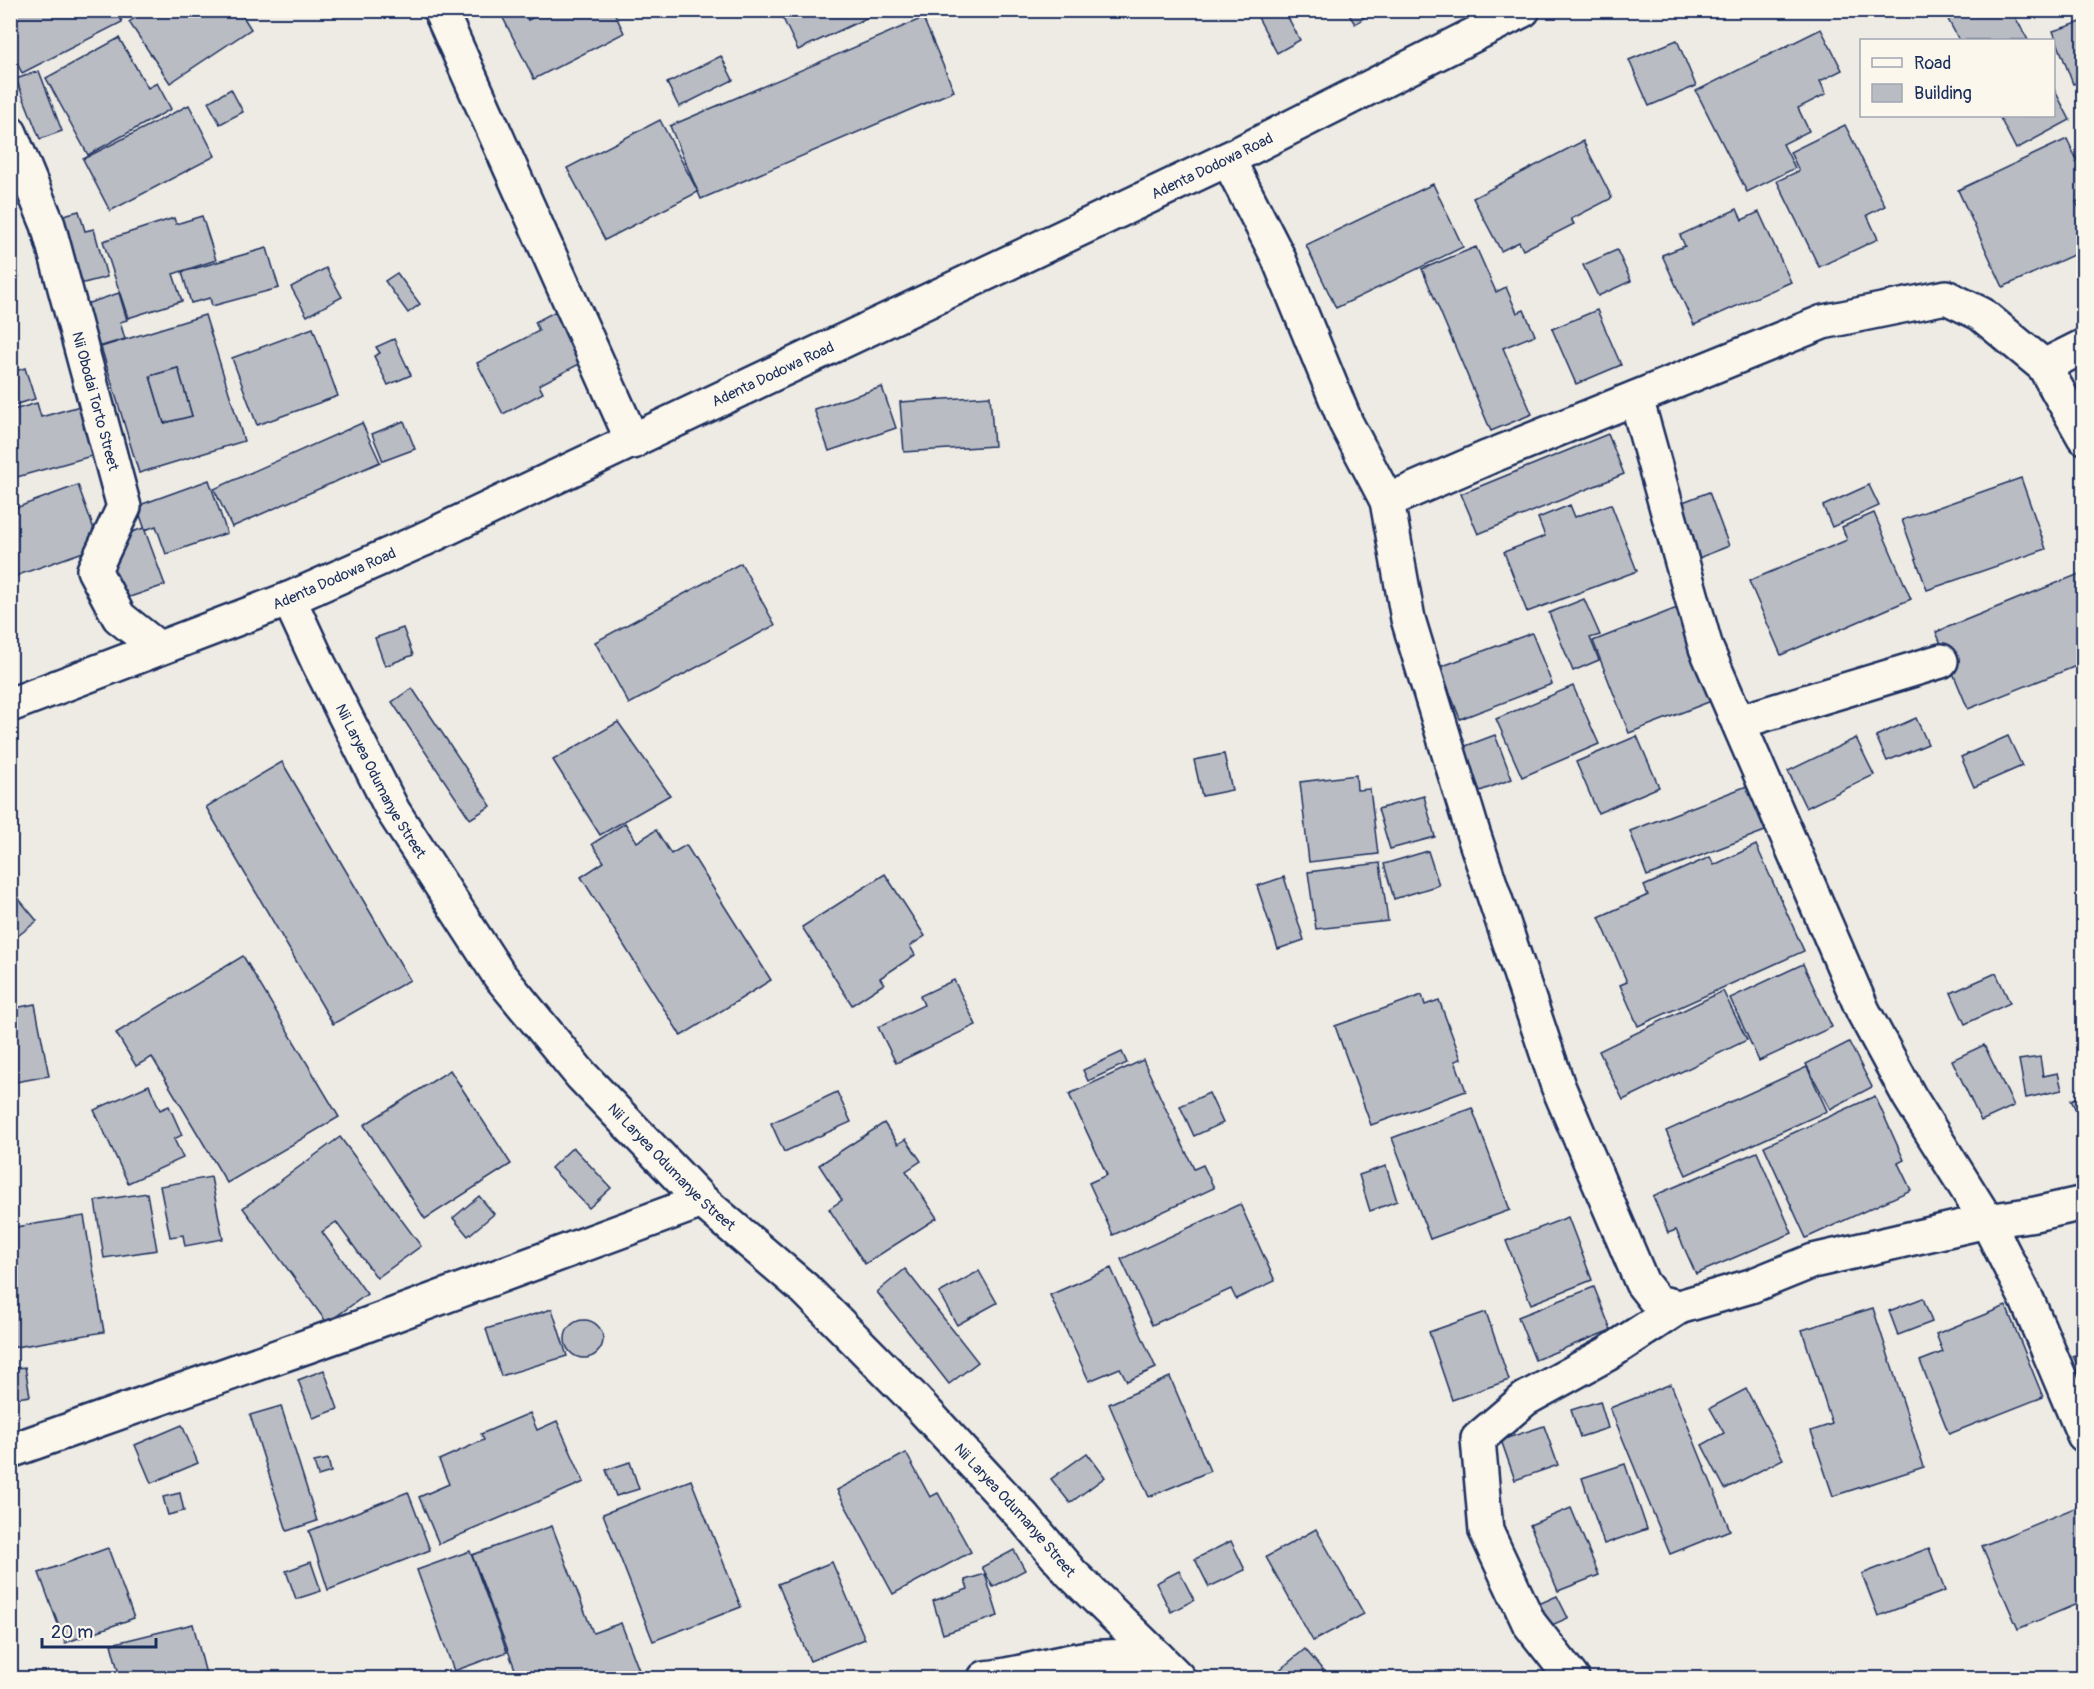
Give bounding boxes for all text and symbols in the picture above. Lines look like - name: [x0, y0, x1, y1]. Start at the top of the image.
- legend: [1860, 39, 2055, 117]
- text: Road: [1914, 52, 1951, 75]
- text: Building: [1914, 82, 1972, 105]
- street label: Adenta Dodowa Road: [1148, 129, 1276, 204]
- street label: Nii Obodai Torto Street: [67, 330, 123, 474]
- street label: Adenta Dodowa Road: [709, 338, 837, 412]
- street label: Adenta Dodowa Road: [270, 544, 399, 614]
- street label: Nii Laryea Odumanye Street: [331, 701, 431, 863]
- street label: Nii Laryea Odumanye Street: [603, 1100, 740, 1236]
- street label: Nii Laryea Odumanye Street: [950, 1440, 1080, 1582]
- scale bar: [42, 1611, 156, 1649]
- text: 20 m: [51, 1621, 93, 1644]

